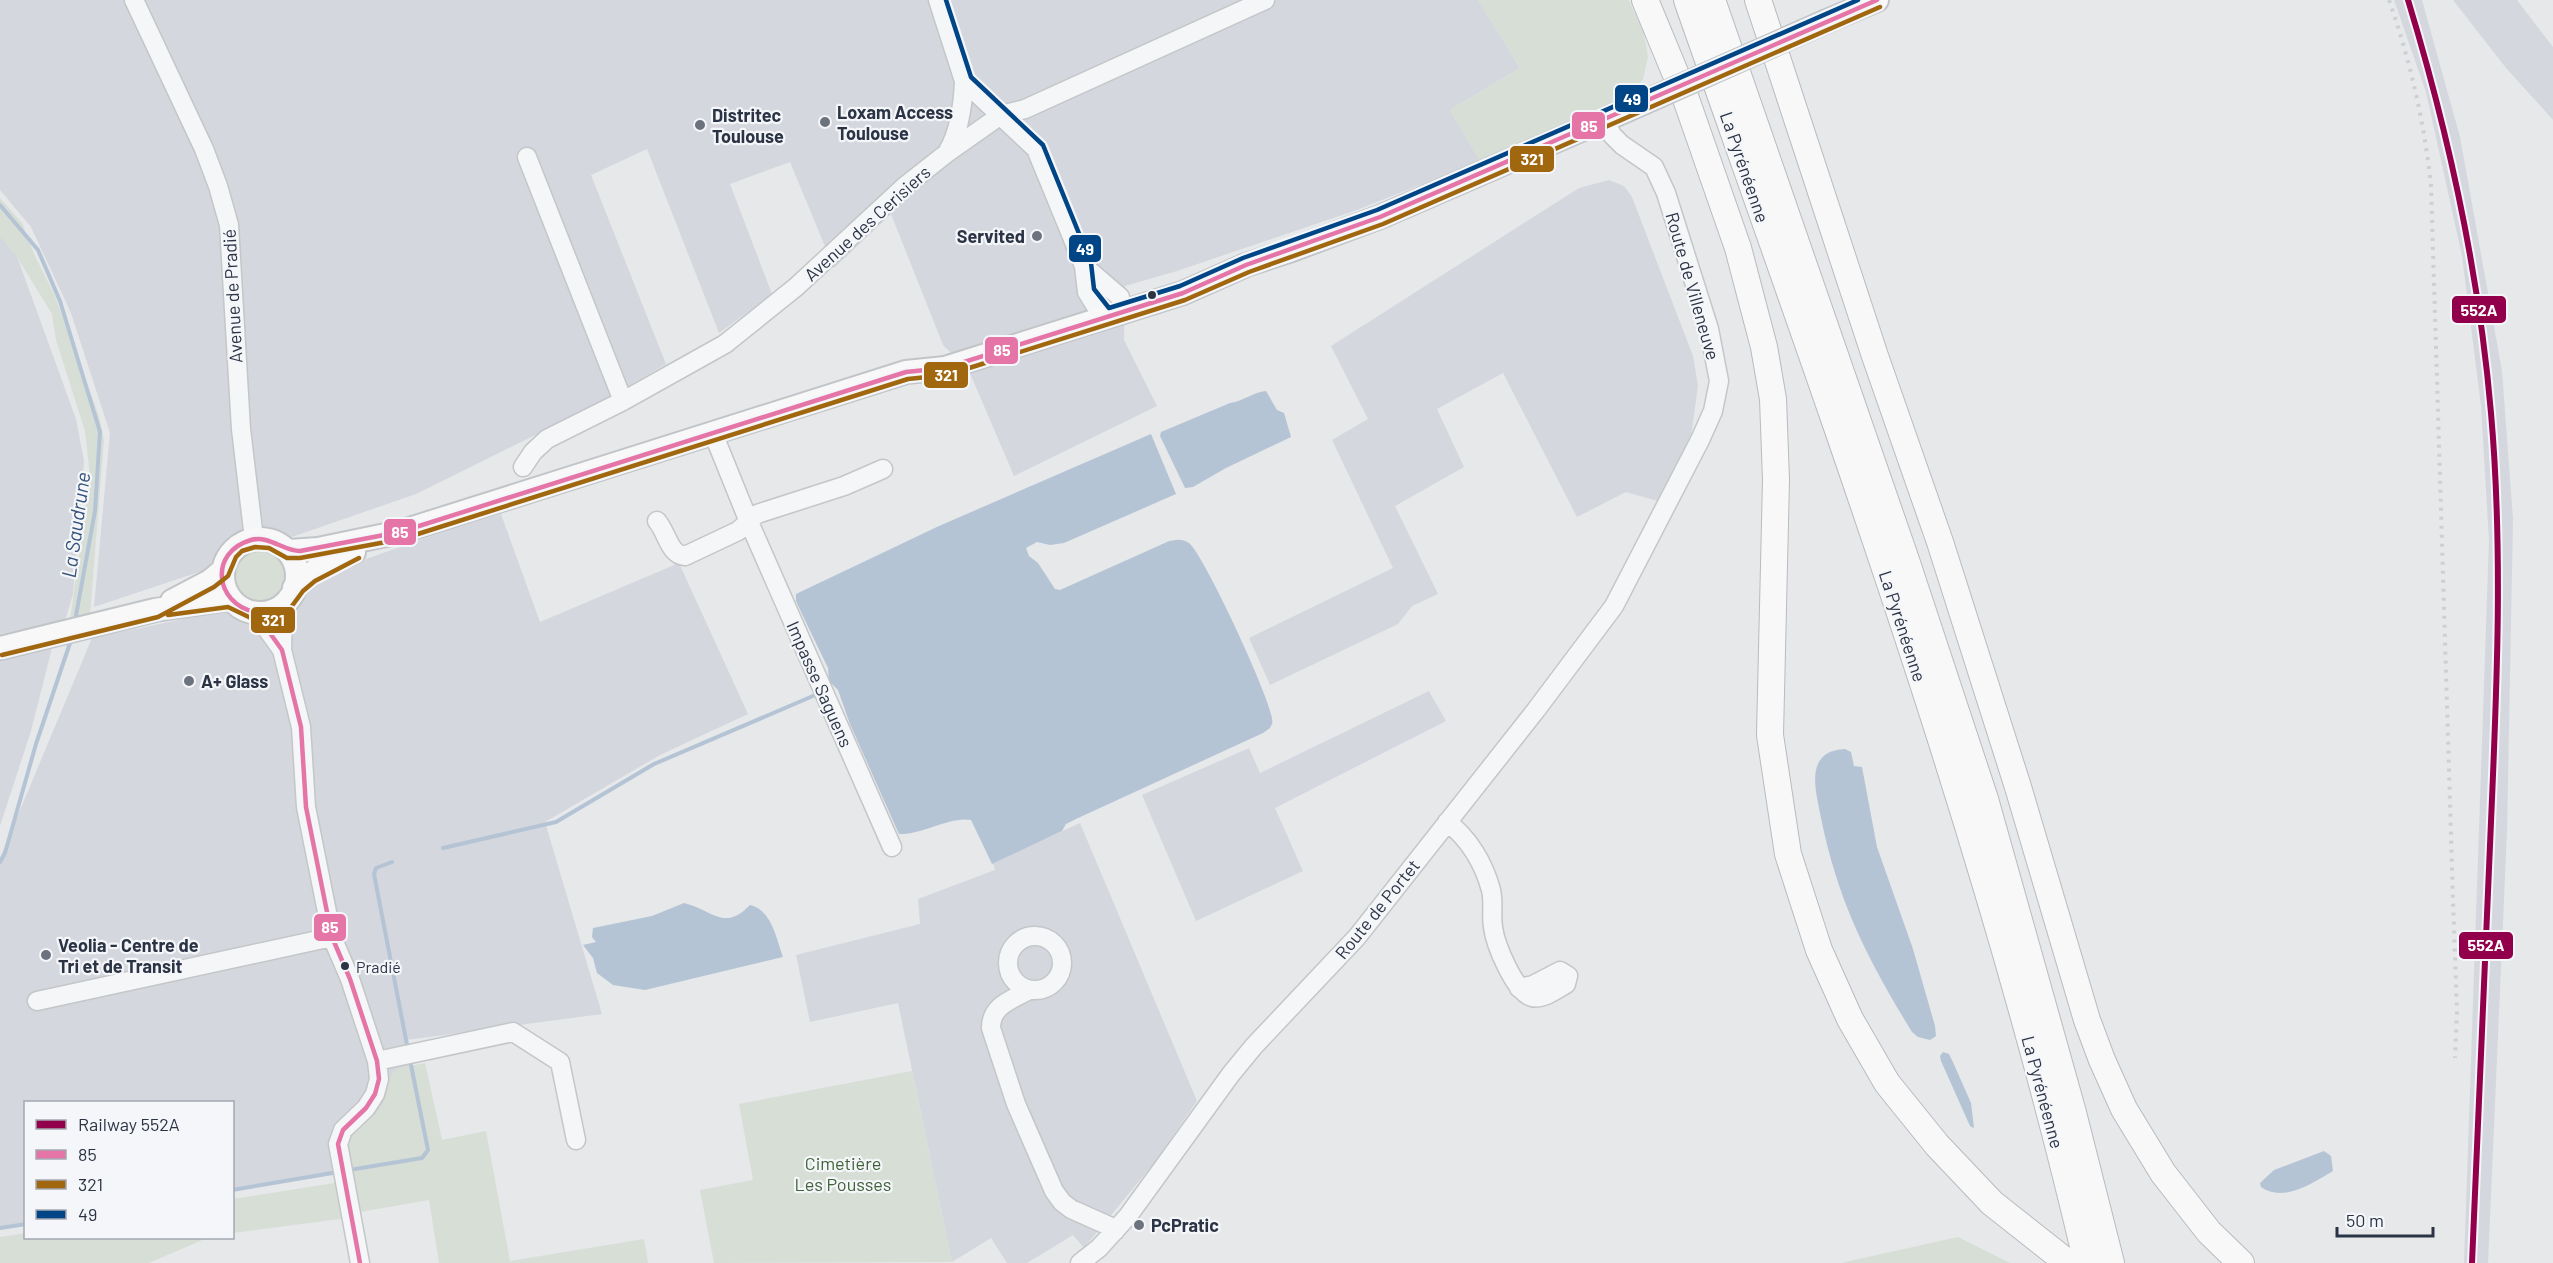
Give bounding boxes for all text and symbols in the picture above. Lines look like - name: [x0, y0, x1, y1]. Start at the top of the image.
- line badge: 49: [1614, 84, 1649, 113]
- text: 49: [1623, 89, 1641, 108]
- place label: Loxam Access Toulouse: [837, 101, 953, 144]
- place label: Distritec Toulouse: [712, 104, 784, 147]
- street label: La Pyrénéenne: [1716, 109, 1774, 225]
- line badge: 85: [1571, 111, 1606, 140]
- marker: Loxam Access Toulouse: [818, 115, 832, 129]
- text: 85: [1580, 116, 1598, 135]
- marker: Distritec Toulouse: [693, 118, 707, 132]
- line badge: 321: [1509, 145, 1555, 173]
- text: 321: [1520, 149, 1544, 168]
- street label: Avenue des Cerisiers: [799, 161, 935, 285]
- street label: Route de Villeneuve: [1661, 210, 1725, 362]
- place label: Servited: [957, 225, 1025, 247]
- street label: Avenue de Pradié: [218, 228, 246, 364]
- marker: Servited: [1030, 229, 1044, 243]
- line badge: 49: [1068, 234, 1102, 263]
- text: 49: [1076, 239, 1094, 258]
- unlabelled marker: [1146, 289, 1158, 301]
- line badge: 552A: [2451, 295, 2507, 324]
- text: 552A: [2461, 300, 2498, 319]
- line badge: 85: [984, 336, 1019, 365]
- text: 85: [993, 340, 1011, 359]
- line badge: 321: [923, 361, 969, 389]
- text: 321: [934, 365, 958, 384]
- water label: La Saudrune: [56, 471, 94, 579]
- line badge: 85: [383, 518, 417, 546]
- text: 85: [391, 522, 409, 541]
- street label: La Pyrénéenne: [1875, 568, 1931, 684]
- line badge: 321: [250, 606, 296, 634]
- text: 321: [261, 610, 285, 629]
- street label: Impasse Saguens: [782, 617, 858, 751]
- place label: A+ Glass: [201, 670, 268, 692]
- marker: A+ Glass: [182, 674, 196, 688]
- street label: Route de Portet: [1330, 855, 1424, 963]
- line badge: 85: [313, 913, 347, 942]
- text: 85: [321, 917, 339, 936]
- line badge: 552A: [2458, 931, 2514, 960]
- place label: Veolia - Centre de Tri et de Transit: [58, 934, 199, 977]
- text: 552A: [2468, 935, 2505, 954]
- marker: Veolia - Centre de Tri et de Transit: [39, 948, 53, 962]
- place label: Pradié: [356, 957, 401, 976]
- marker: Pradié: [339, 960, 351, 972]
- street label: La Pyrénéenne: [2017, 1033, 2069, 1151]
- legend: [24, 1101, 234, 1239]
- text: Railway 552A: [78, 1113, 180, 1135]
- text: 85: [78, 1143, 97, 1165]
- park label: Cimetière Les Pousses: [795, 1152, 891, 1195]
- text: 321: [78, 1173, 103, 1195]
- scale bar: [2337, 1200, 2433, 1238]
- text: 49: [78, 1203, 97, 1225]
- text: 50 m: [2346, 1209, 2384, 1231]
- place label: PcPratic: [1151, 1214, 1219, 1236]
- marker: PcPratic: [1132, 1218, 1146, 1232]

